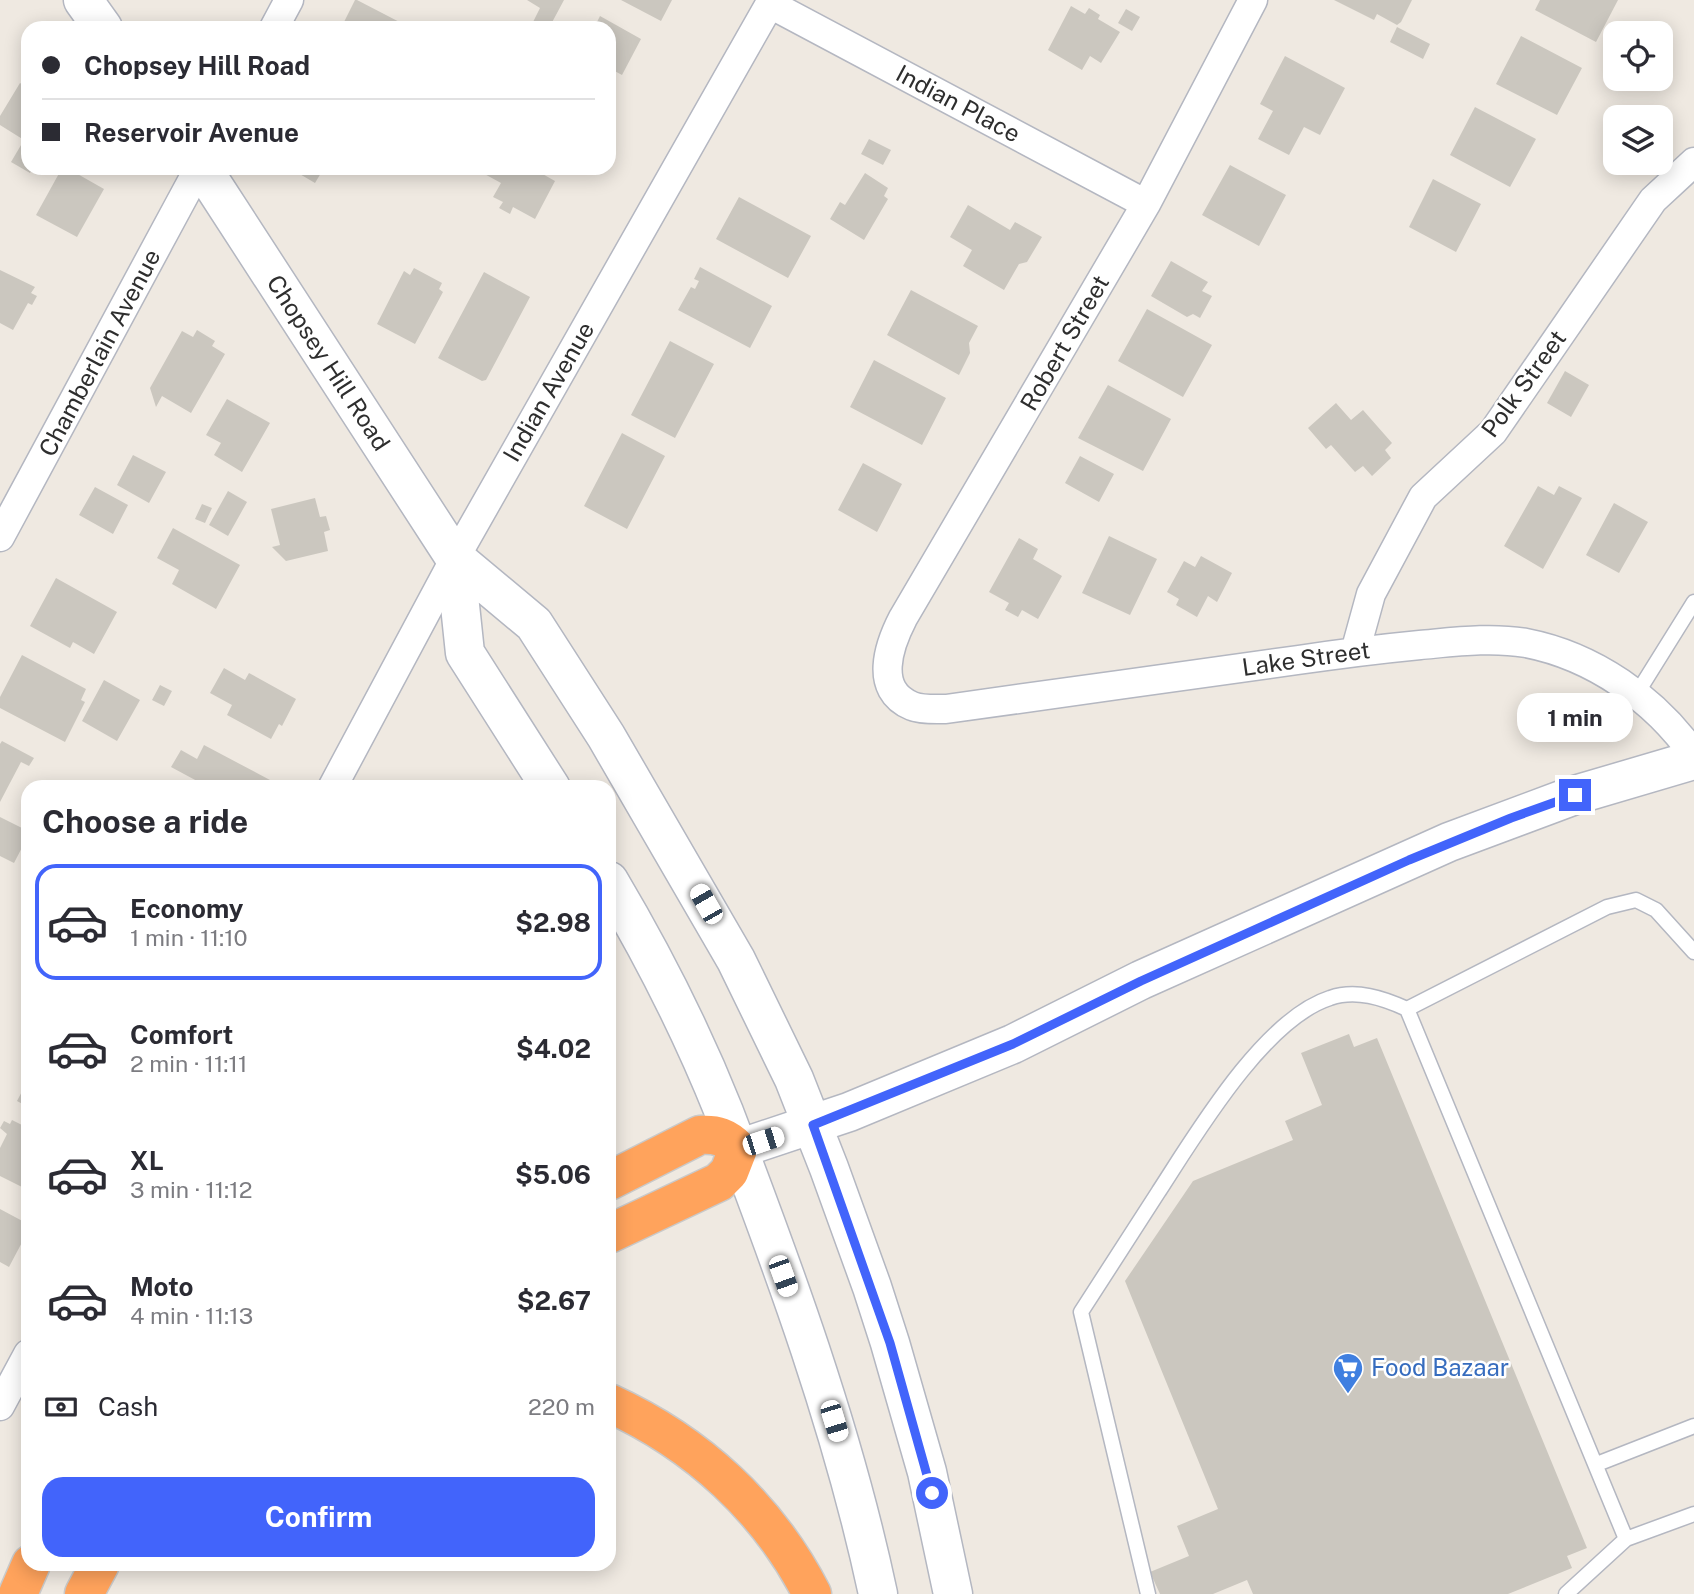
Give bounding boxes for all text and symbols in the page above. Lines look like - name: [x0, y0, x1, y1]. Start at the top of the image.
- map controls: [1603, 21, 1673, 175]
- button: locate: [1603, 21, 1673, 91]
- text: Chopsey Hill Road: [84, 50, 310, 81]
- street label: Indian Place: [892, 59, 1025, 147]
- button: layers: [1603, 105, 1673, 175]
- text: Reservoir Avenue: [84, 117, 299, 148]
- street label: Chamberlain Avenue: [33, 244, 166, 461]
- street label: Chopsey Hill Road: [262, 269, 396, 455]
- street label: Robert Street: [1014, 270, 1114, 415]
- street label: Indian Avenue: [497, 317, 599, 466]
- street label: Polk Street: [1475, 325, 1571, 442]
- street label: Lake Street: [1240, 635, 1372, 681]
- callout: 1 min: [1517, 694, 1633, 742]
- text: 1 min: [1547, 704, 1603, 731]
- route end: [1559, 779, 1591, 811]
- text: Choose a ride: [42, 803, 248, 840]
- car: [687, 881, 726, 927]
- icon: car: [46, 891, 109, 954]
- text: Economy: [130, 893, 243, 924]
- text: $2.98: [515, 907, 591, 938]
- text: 1 min · 11:10: [130, 924, 248, 951]
- icon: car: [46, 1017, 109, 1080]
- text: Comfort: [130, 1019, 233, 1050]
- text: $4.02: [516, 1033, 591, 1064]
- text: 2 min · 11:11: [130, 1050, 247, 1077]
- car: [740, 1125, 787, 1157]
- icon: car: [46, 1143, 109, 1206]
- text: XL: [130, 1145, 164, 1176]
- text: $5.06: [515, 1159, 591, 1190]
- text: 3 min · 11:12: [130, 1176, 252, 1203]
- car: [766, 1253, 801, 1299]
- icon: car: [46, 1269, 109, 1332]
- text: Moto: [130, 1271, 193, 1302]
- text: $2.67: [517, 1285, 591, 1316]
- text: 4 min · 11:13: [130, 1302, 253, 1329]
- supermarket icon: Food Bazaar: [1331, 1351, 1365, 1395]
- place label: Food Bazaar: [1371, 1353, 1509, 1381]
- icon: cash: [42, 1388, 80, 1426]
- text: Cash: [98, 1391, 158, 1422]
- text: 220 m: [528, 1393, 595, 1420]
- car: [818, 1398, 851, 1444]
- button: Confirm: [42, 1477, 595, 1557]
- route start: [916, 1477, 948, 1509]

